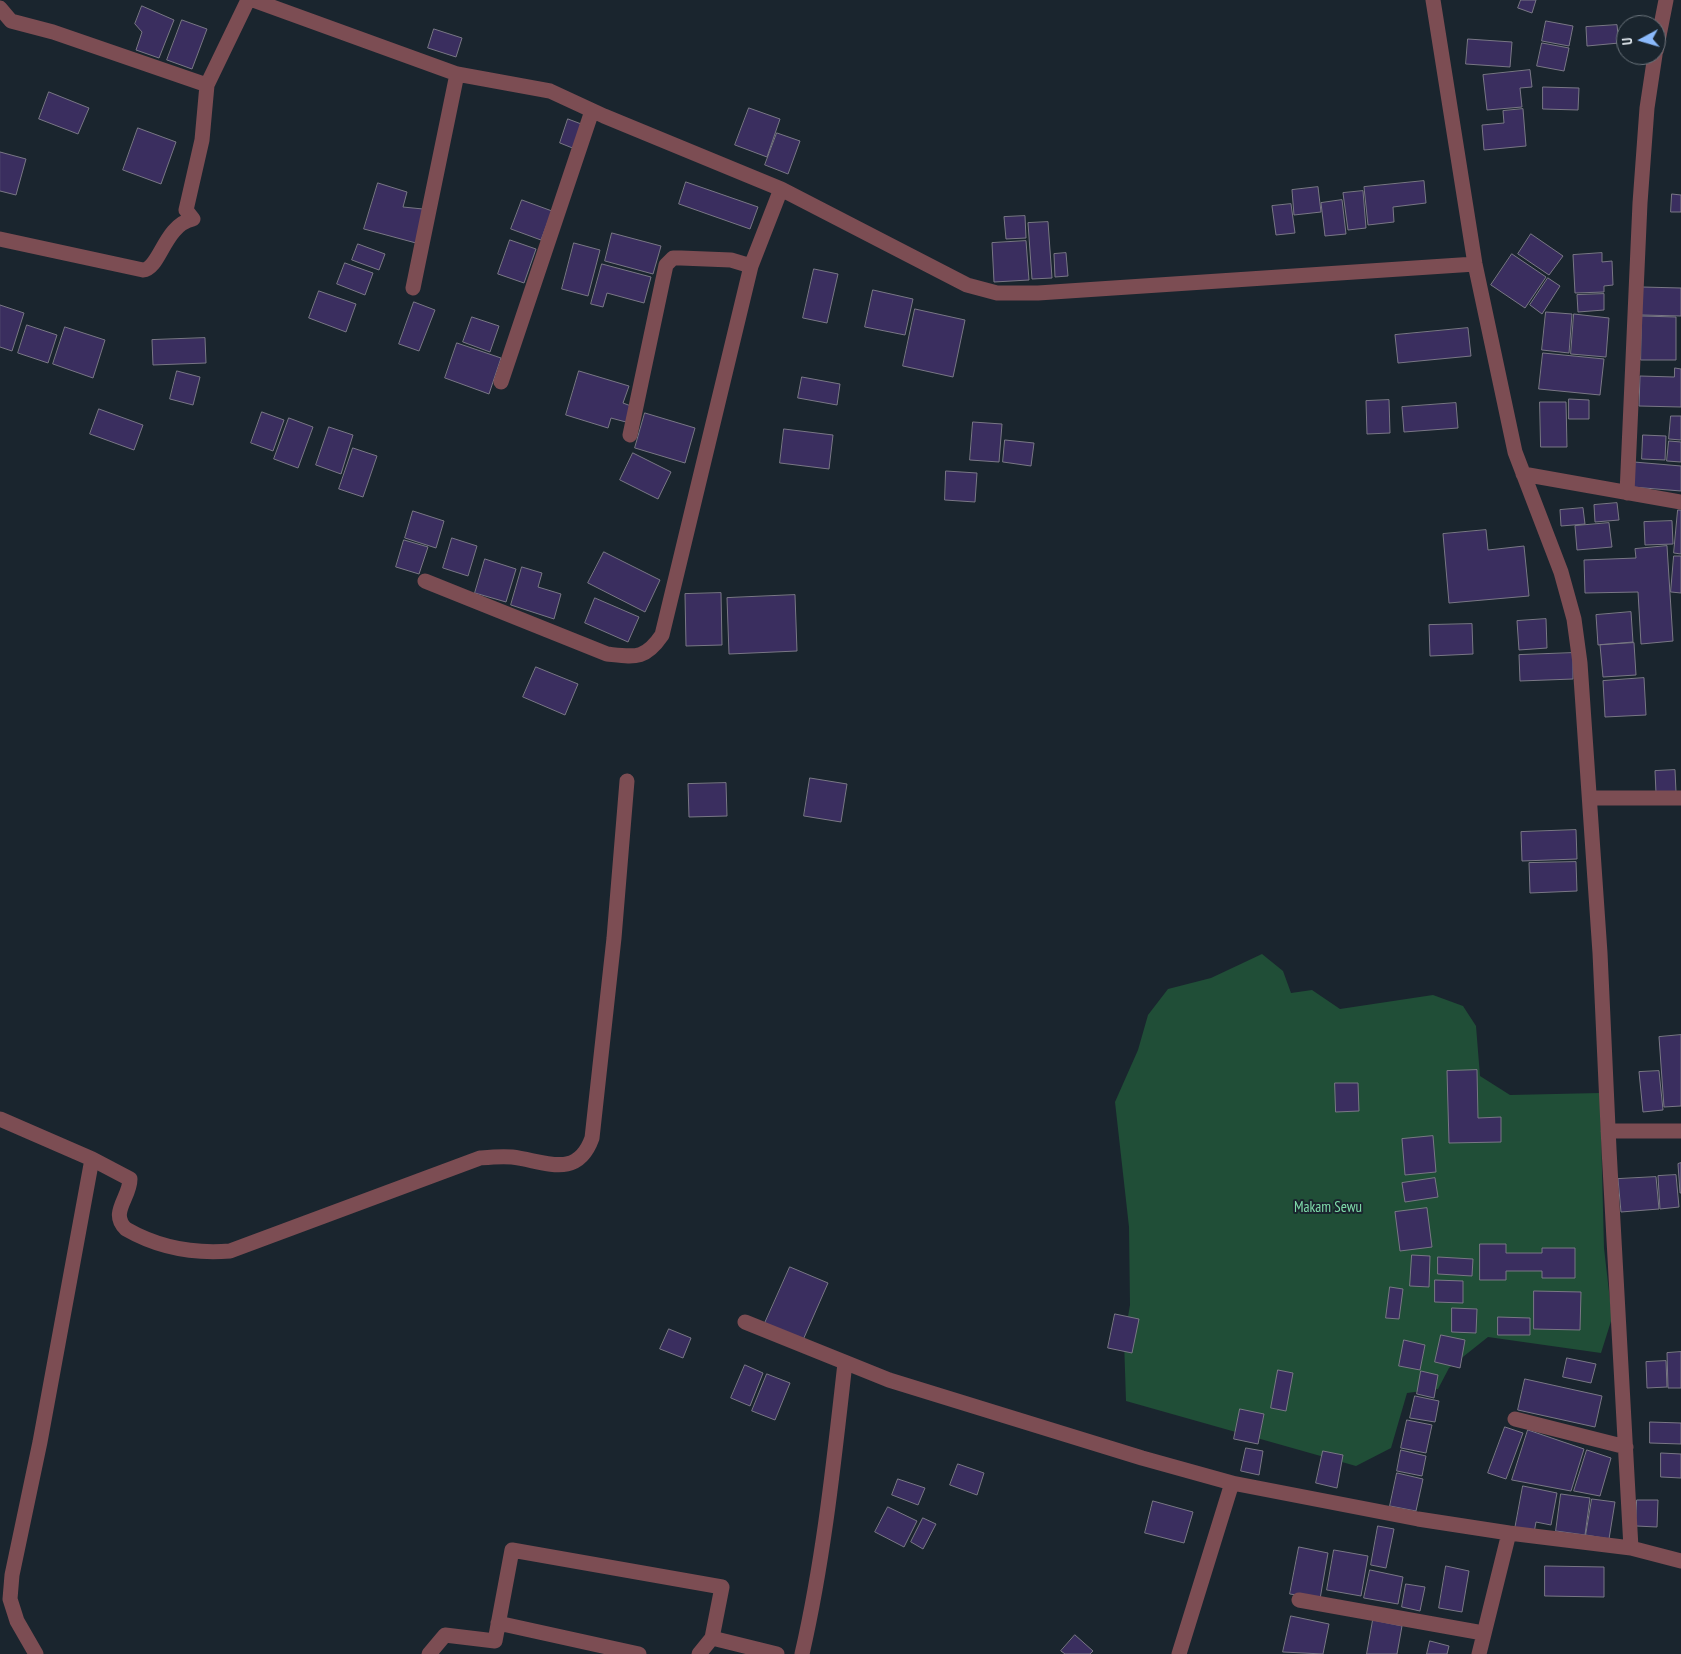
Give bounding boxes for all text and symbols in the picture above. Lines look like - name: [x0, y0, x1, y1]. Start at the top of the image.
- north arrow: [1616, 15, 1666, 65]
- text: U: [1618, 37, 1636, 46]
- park label: Makam Sewu: [1294, 1199, 1362, 1217]

